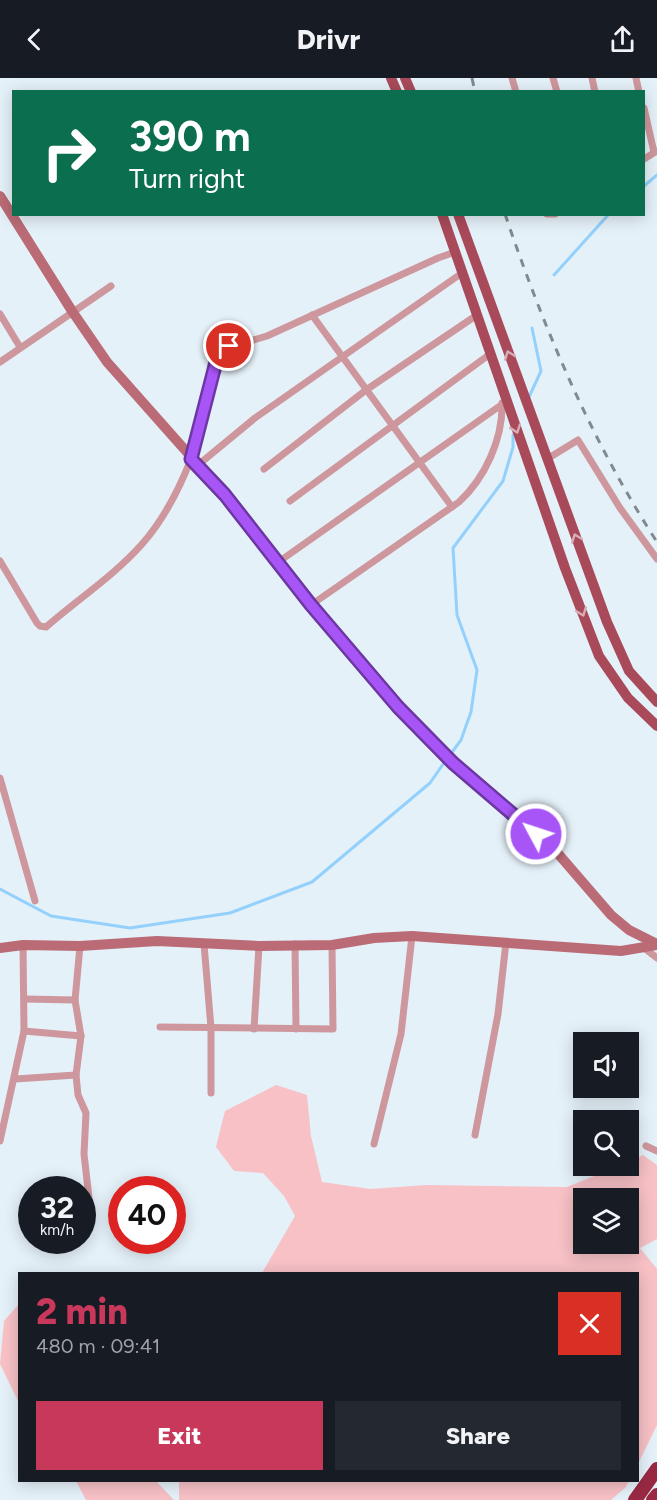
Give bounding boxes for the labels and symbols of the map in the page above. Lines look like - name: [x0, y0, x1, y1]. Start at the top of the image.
- pin: [203, 320, 254, 371]
- one-way arrow: [504, 350, 517, 361]
- one-way arrow: [508, 423, 521, 434]
- one-way arrow: [571, 533, 584, 544]
- one-way arrow: [574, 606, 587, 617]
- position arrow: [504, 802, 568, 866]
- speed limit sign: 40: [108, 1176, 186, 1254]

